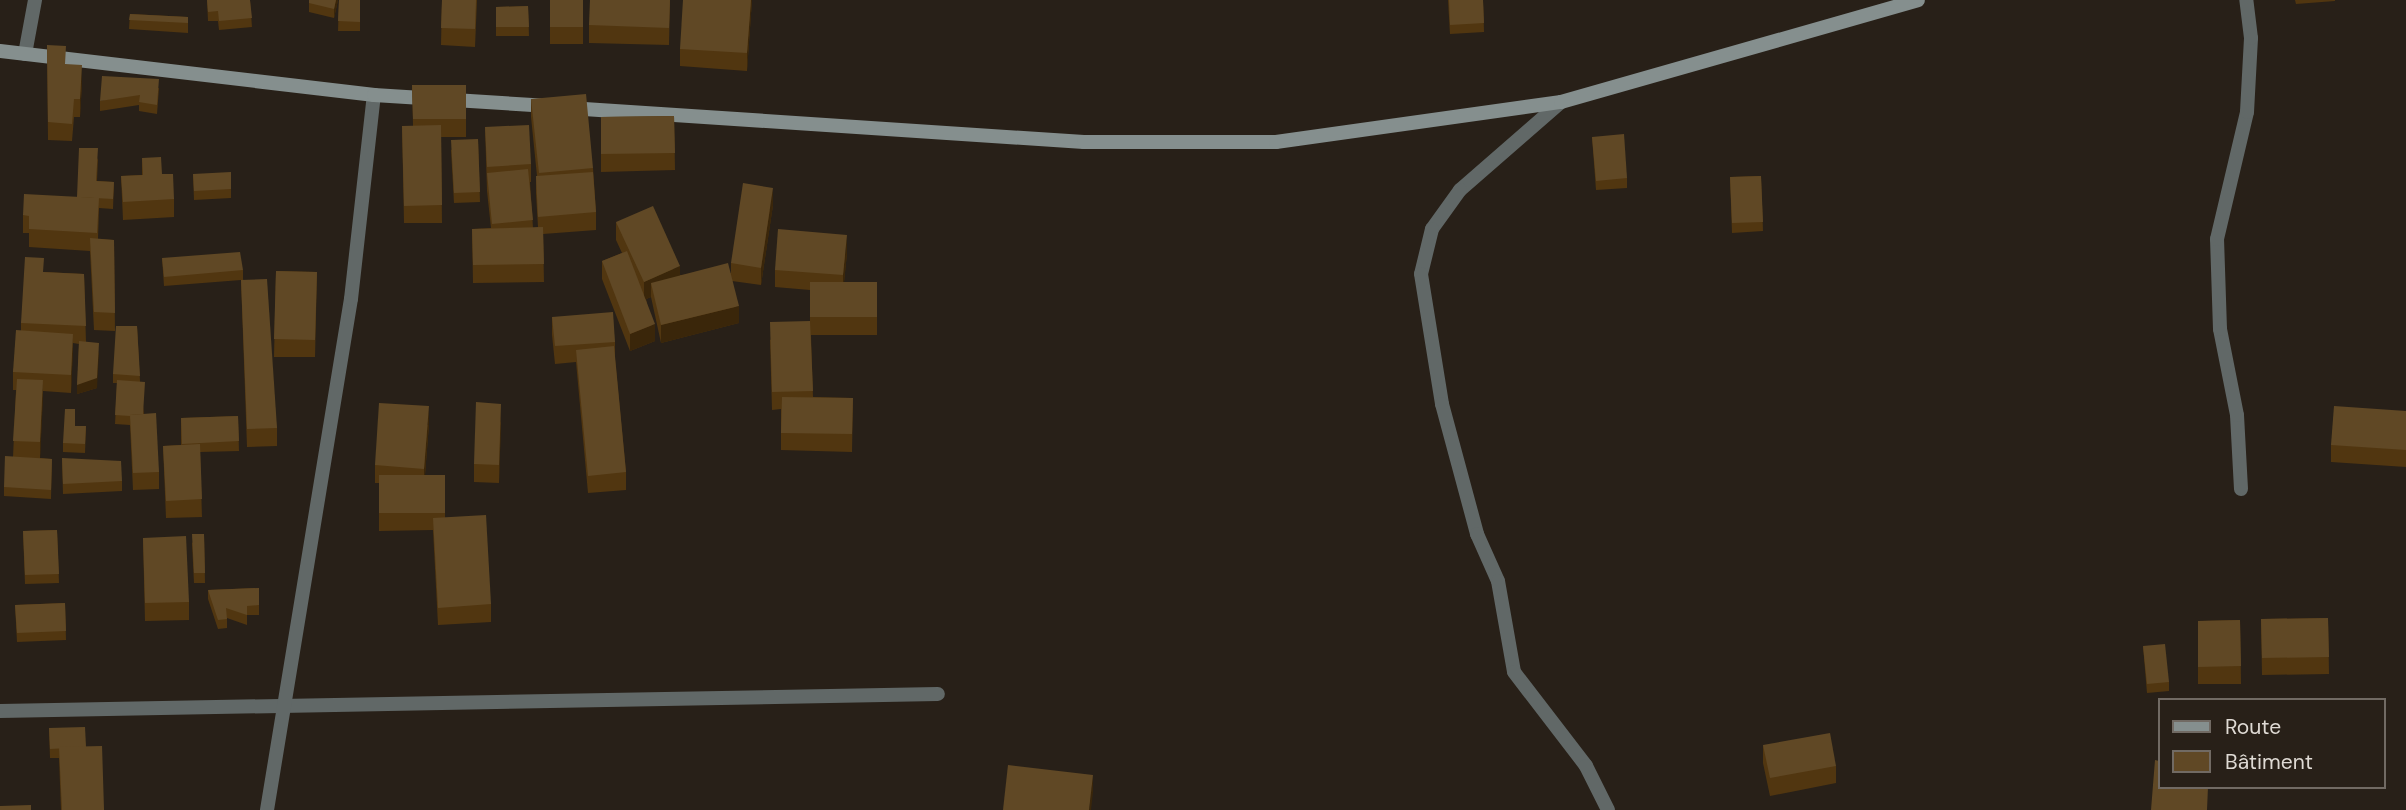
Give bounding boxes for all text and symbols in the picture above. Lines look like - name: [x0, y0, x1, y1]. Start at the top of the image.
- legend: [2158, 698, 2385, 789]
- text: Route: [2225, 713, 2281, 741]
- text: Bâtiment: [2225, 748, 2313, 776]

